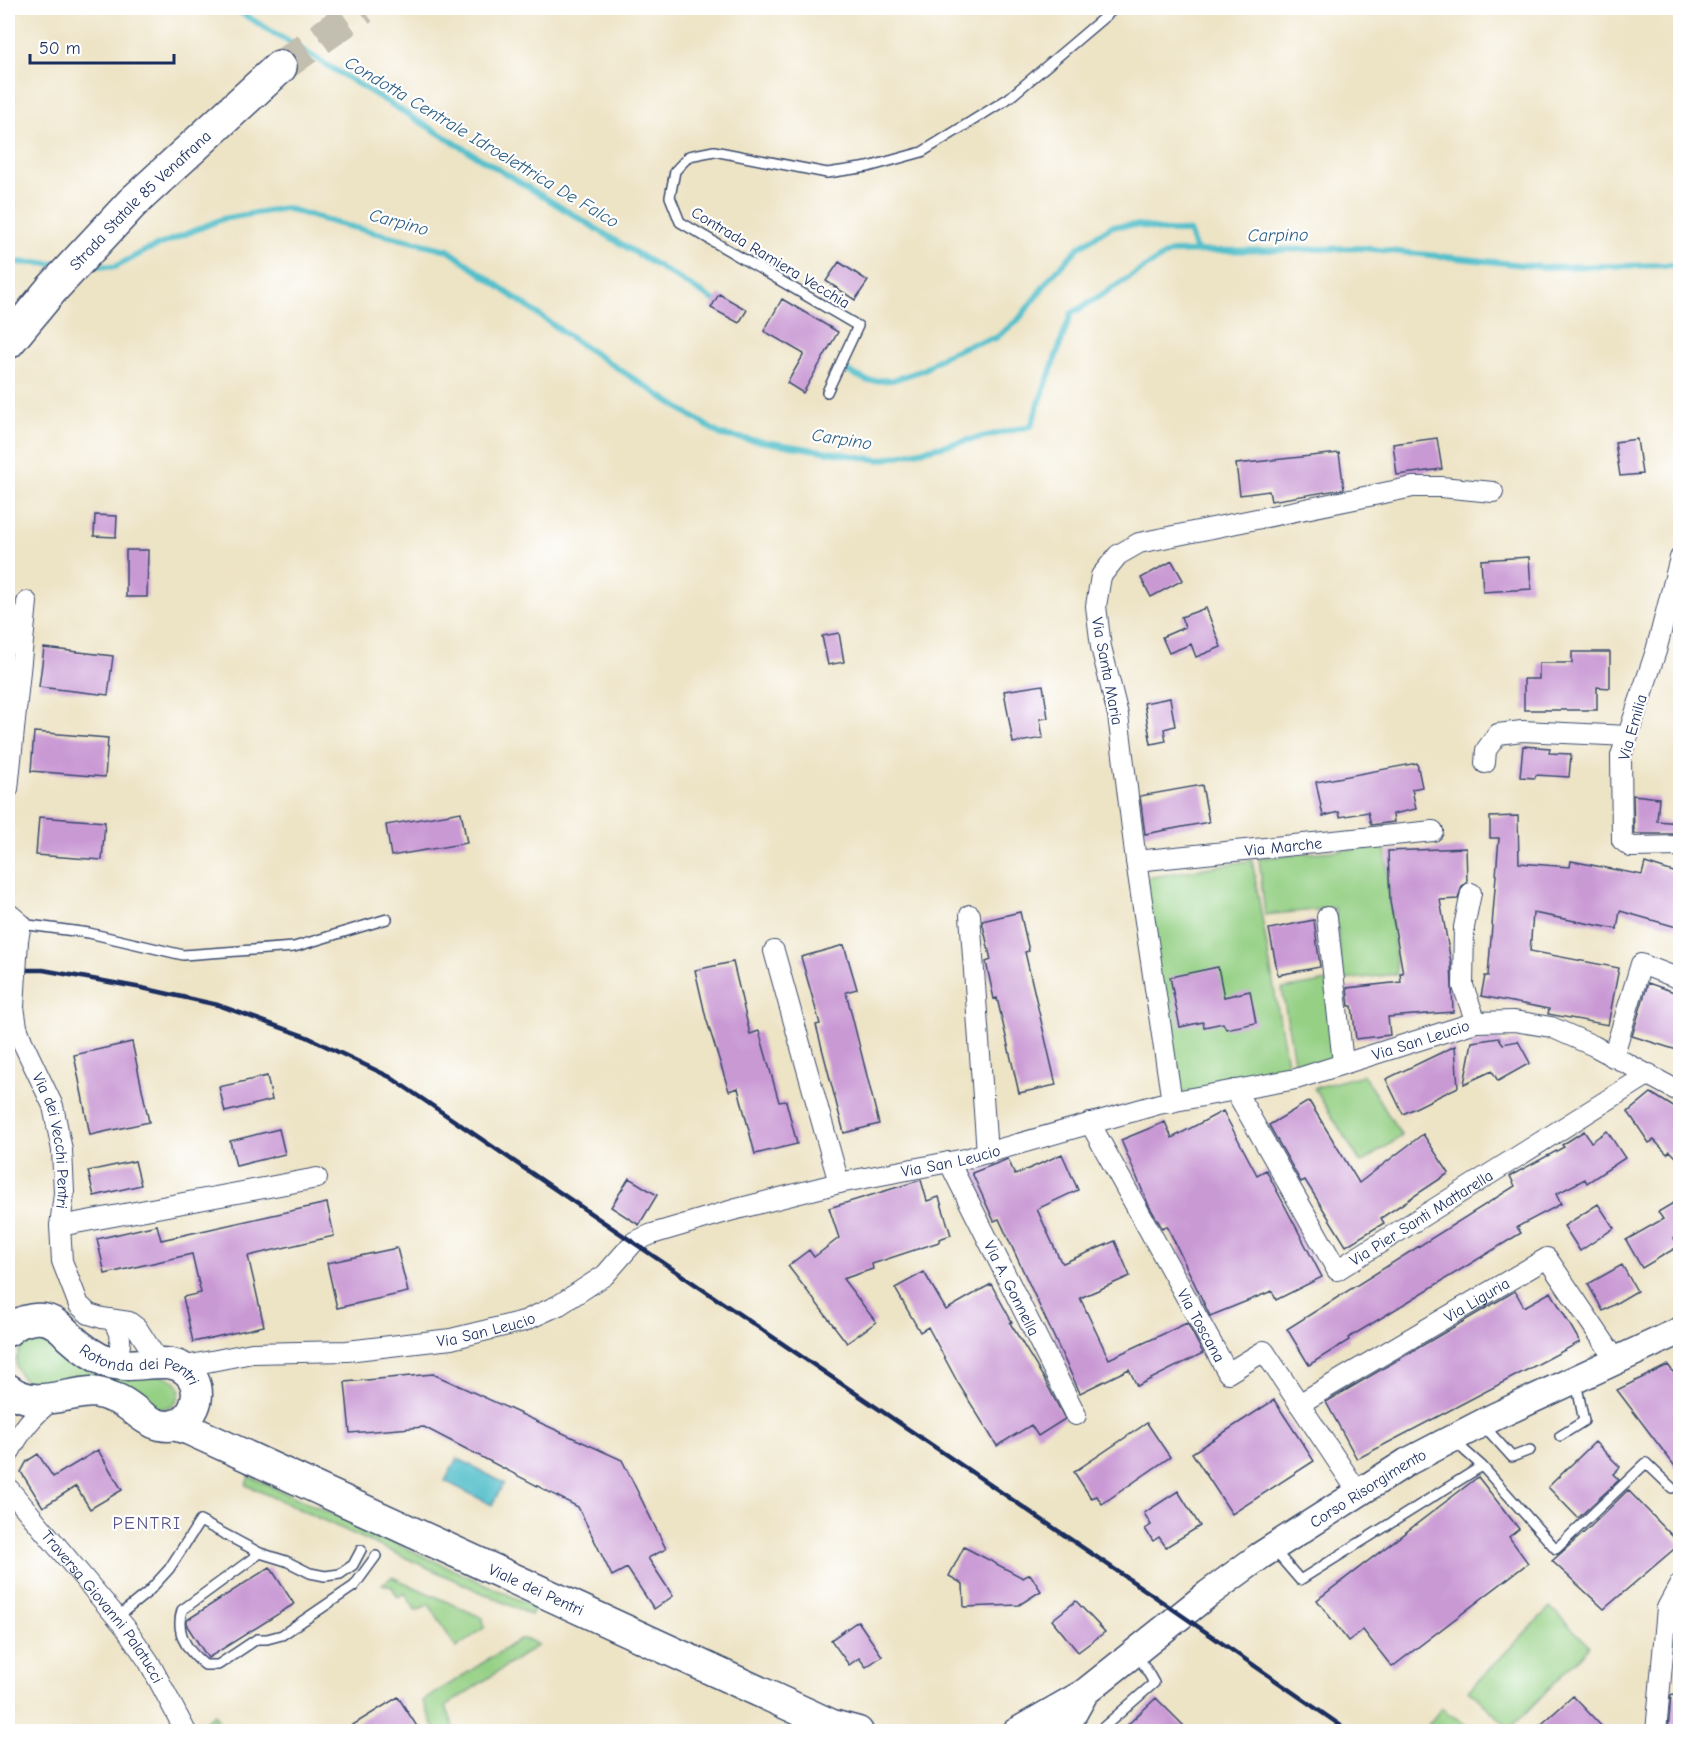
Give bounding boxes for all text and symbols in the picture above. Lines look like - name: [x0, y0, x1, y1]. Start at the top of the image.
- scale bar: [30, 27, 174, 65]
- text: 50 m: [39, 38, 81, 59]
- water label: Condotta Centrale Idroelettrica De Falco: [341, 52, 622, 233]
- street label: Strada Statale 85 Venafrana: [66, 127, 215, 274]
- street label: Contrada Ramiera Vecchia: [688, 203, 853, 312]
- water label: Carpino: [367, 204, 431, 240]
- water label: Carpino: [1248, 224, 1309, 247]
- water label: Carpino: [810, 424, 874, 455]
- street label: Via Santa Maria: [1088, 616, 1126, 727]
- street label: Via Emilia: [1615, 692, 1651, 762]
- street label: Via Marche: [1244, 834, 1323, 860]
- street label: Via San Leucio: [1370, 1017, 1472, 1064]
- street label: Via dei Vecchi Pentri: [28, 1070, 72, 1210]
- street label: Via San Leucio: [900, 1141, 1002, 1181]
- street label: Via Pier Santi Mattarella: [1346, 1166, 1496, 1270]
- street label: Via A. Gonnella: [980, 1238, 1043, 1339]
- street label: Via Liguria: [1441, 1274, 1513, 1326]
- street label: Via Toscana: [1173, 1286, 1228, 1365]
- street label: Via San Leucio: [436, 1309, 538, 1351]
- street label: Rotonda dei Pentri: [76, 1341, 203, 1388]
- street label: Corso Risorgimento: [1307, 1446, 1429, 1532]
- district label: PENTRI: [113, 1513, 181, 1534]
- street label: Traversa Giovanni Palatucci: [37, 1527, 166, 1686]
- street label: Viale dei Pentri: [486, 1560, 586, 1620]

